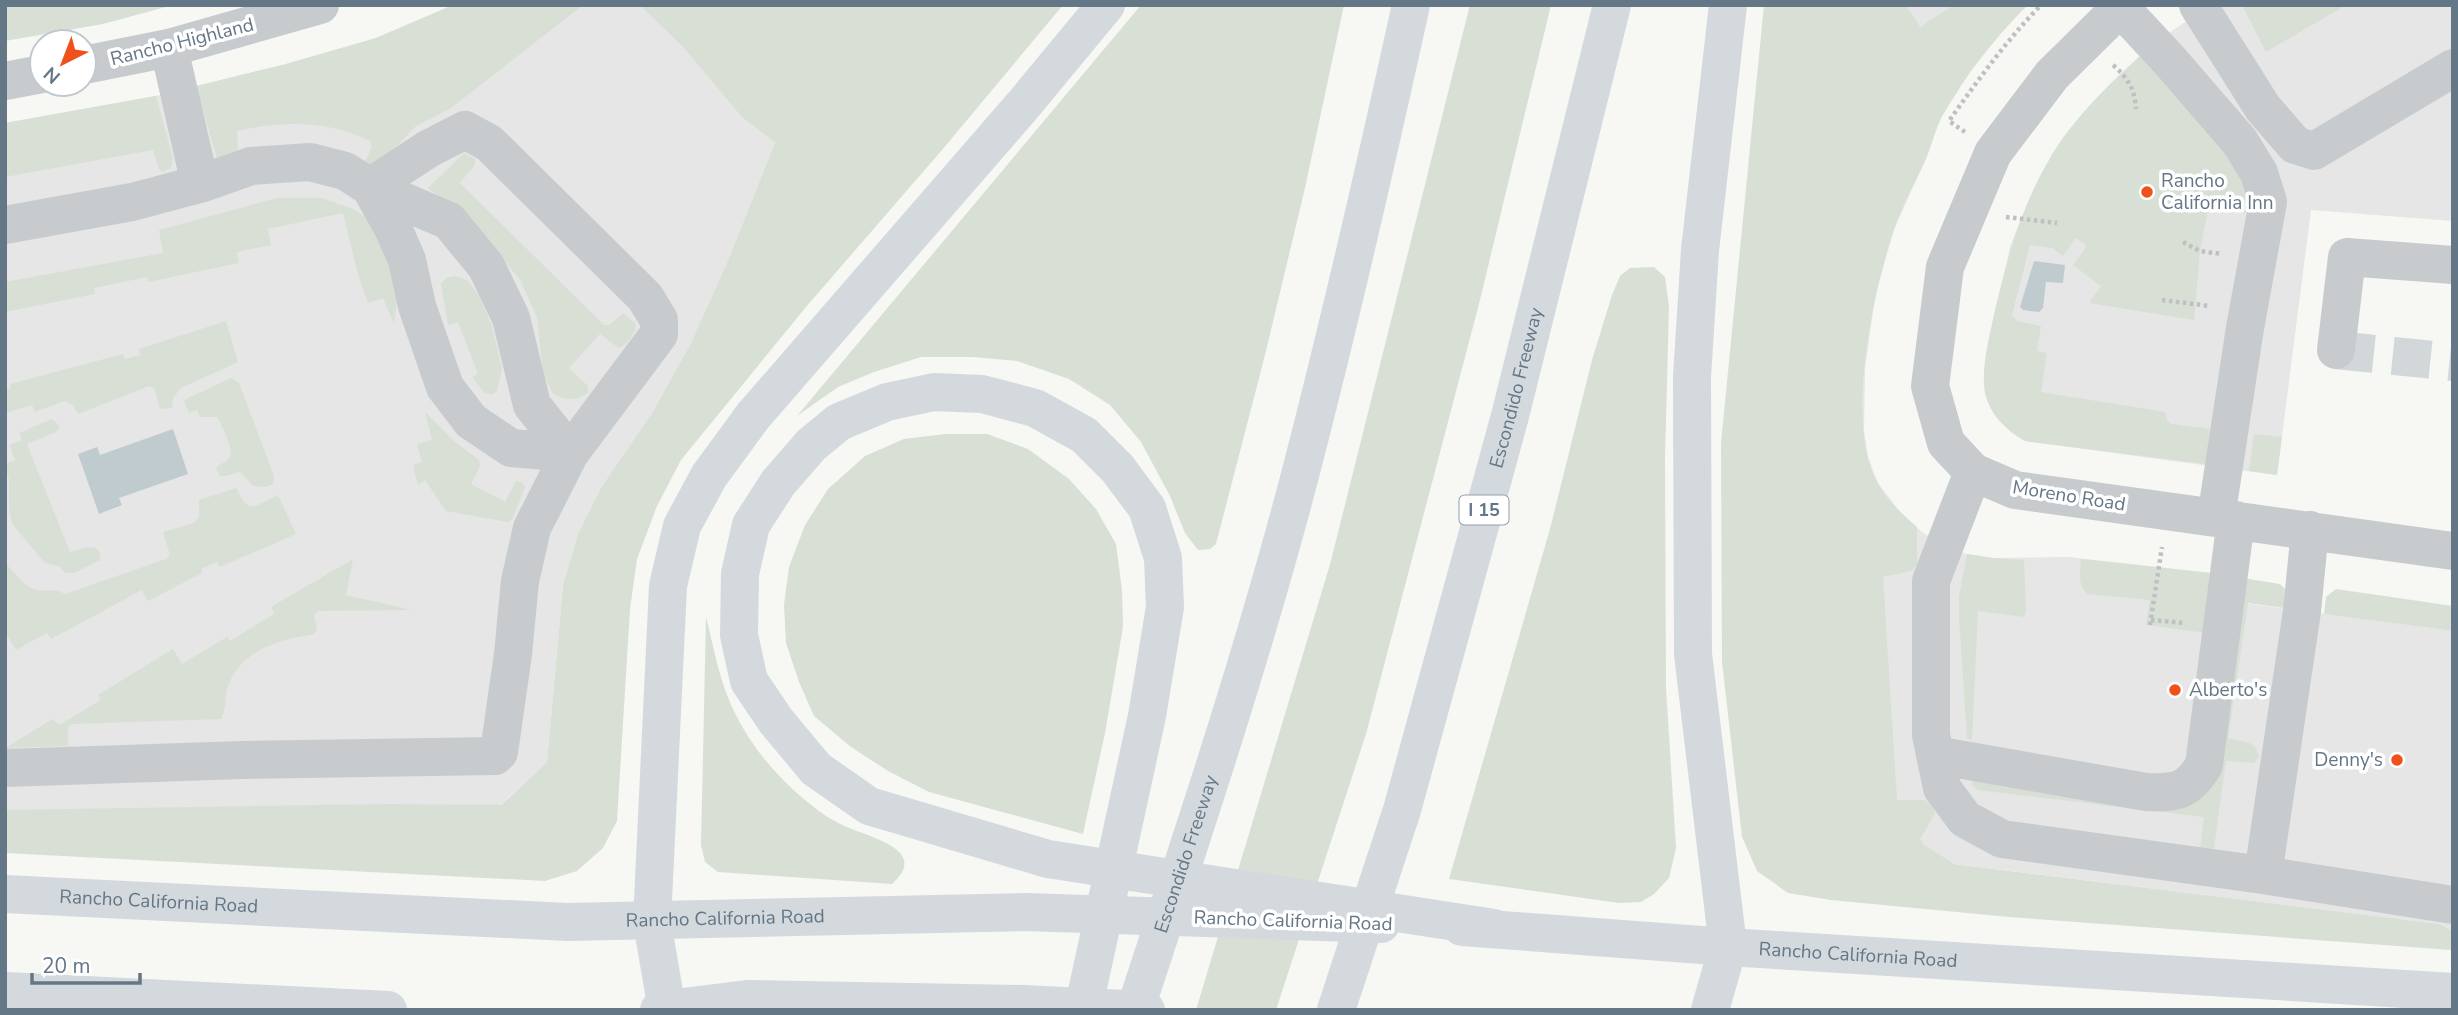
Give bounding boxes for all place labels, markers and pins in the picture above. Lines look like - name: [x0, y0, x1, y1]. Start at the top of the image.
- place label: Rancho California Inn: [2161, 168, 2274, 216]
- marker: Rancho California Inn: [2139, 184, 2155, 200]
- place label: Alberto's: [2189, 677, 2267, 703]
- marker: Alberto's: [2167, 682, 2183, 698]
- place label: Denny's: [2314, 747, 2383, 773]
- marker: Denny's: [2389, 752, 2405, 768]

